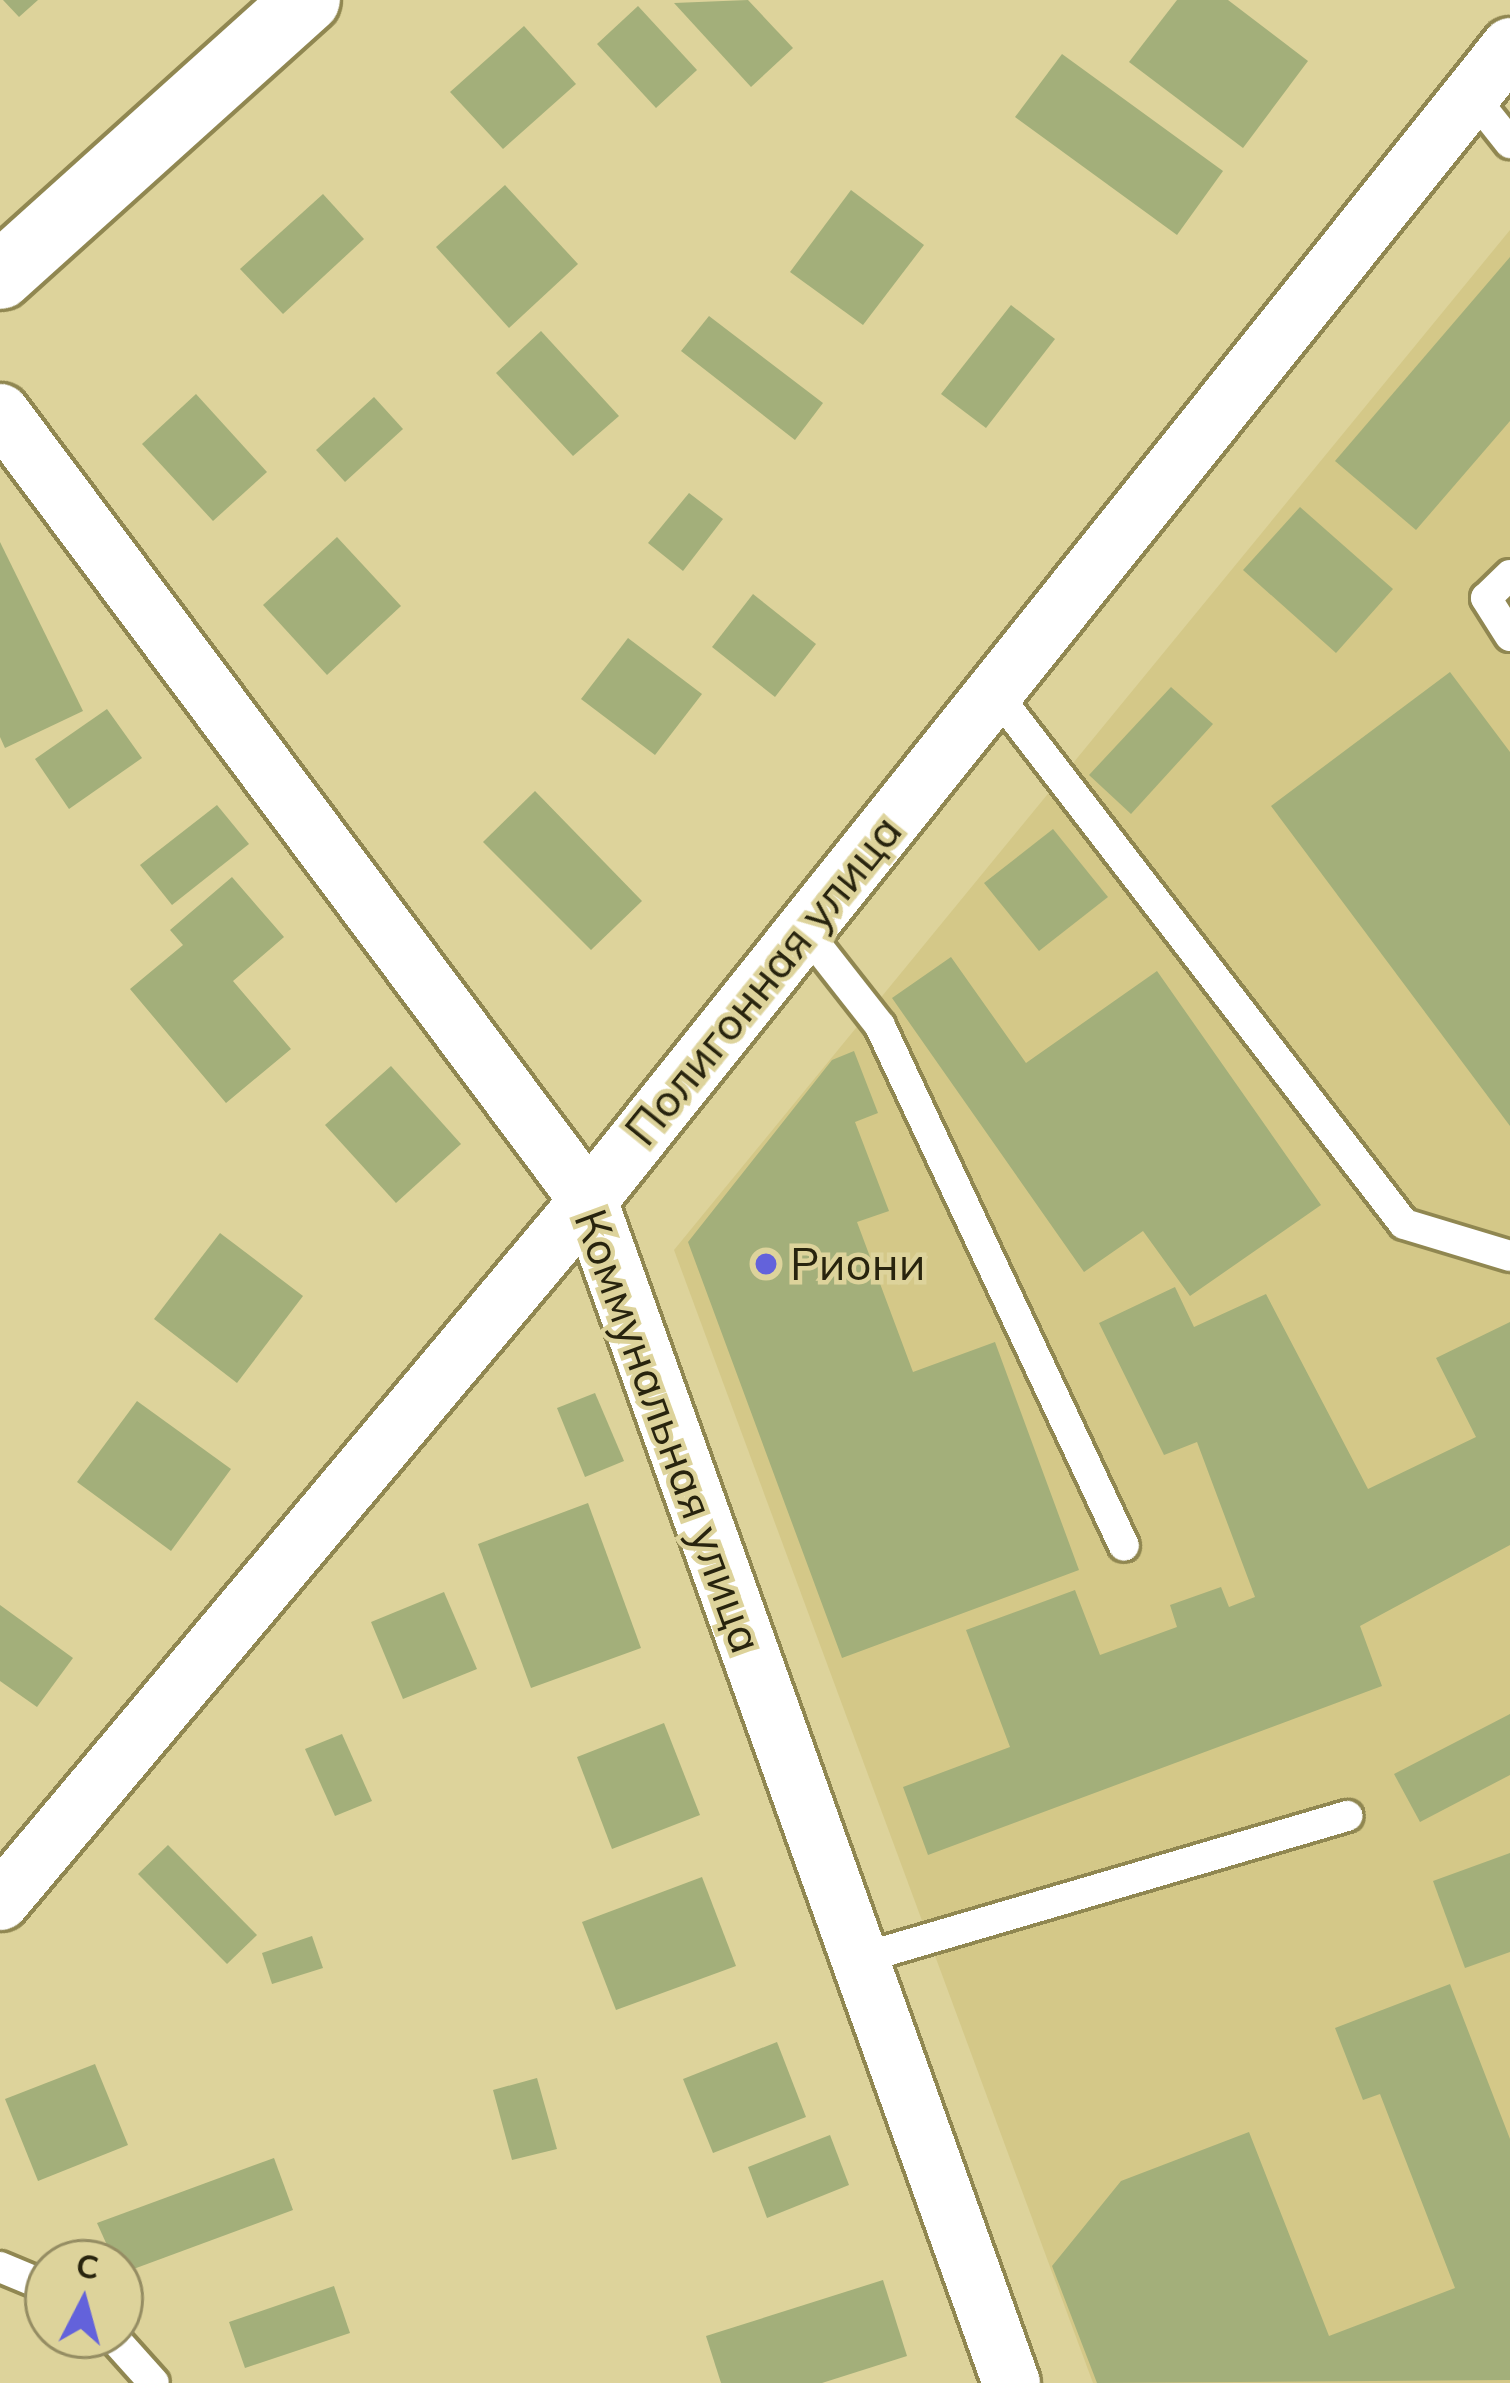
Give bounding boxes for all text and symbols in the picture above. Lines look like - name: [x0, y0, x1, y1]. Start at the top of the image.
- street label: Полигонная улица: [614, 804, 912, 1156]
- street label: Коммунальная улица: [564, 1202, 774, 1660]
- place label: Риони: [790, 1237, 925, 1291]
- marker: Риони: [753, 1251, 779, 1277]
- north arrow: [24, 2239, 144, 2359]
- text: С: [74, 2244, 101, 2287]

